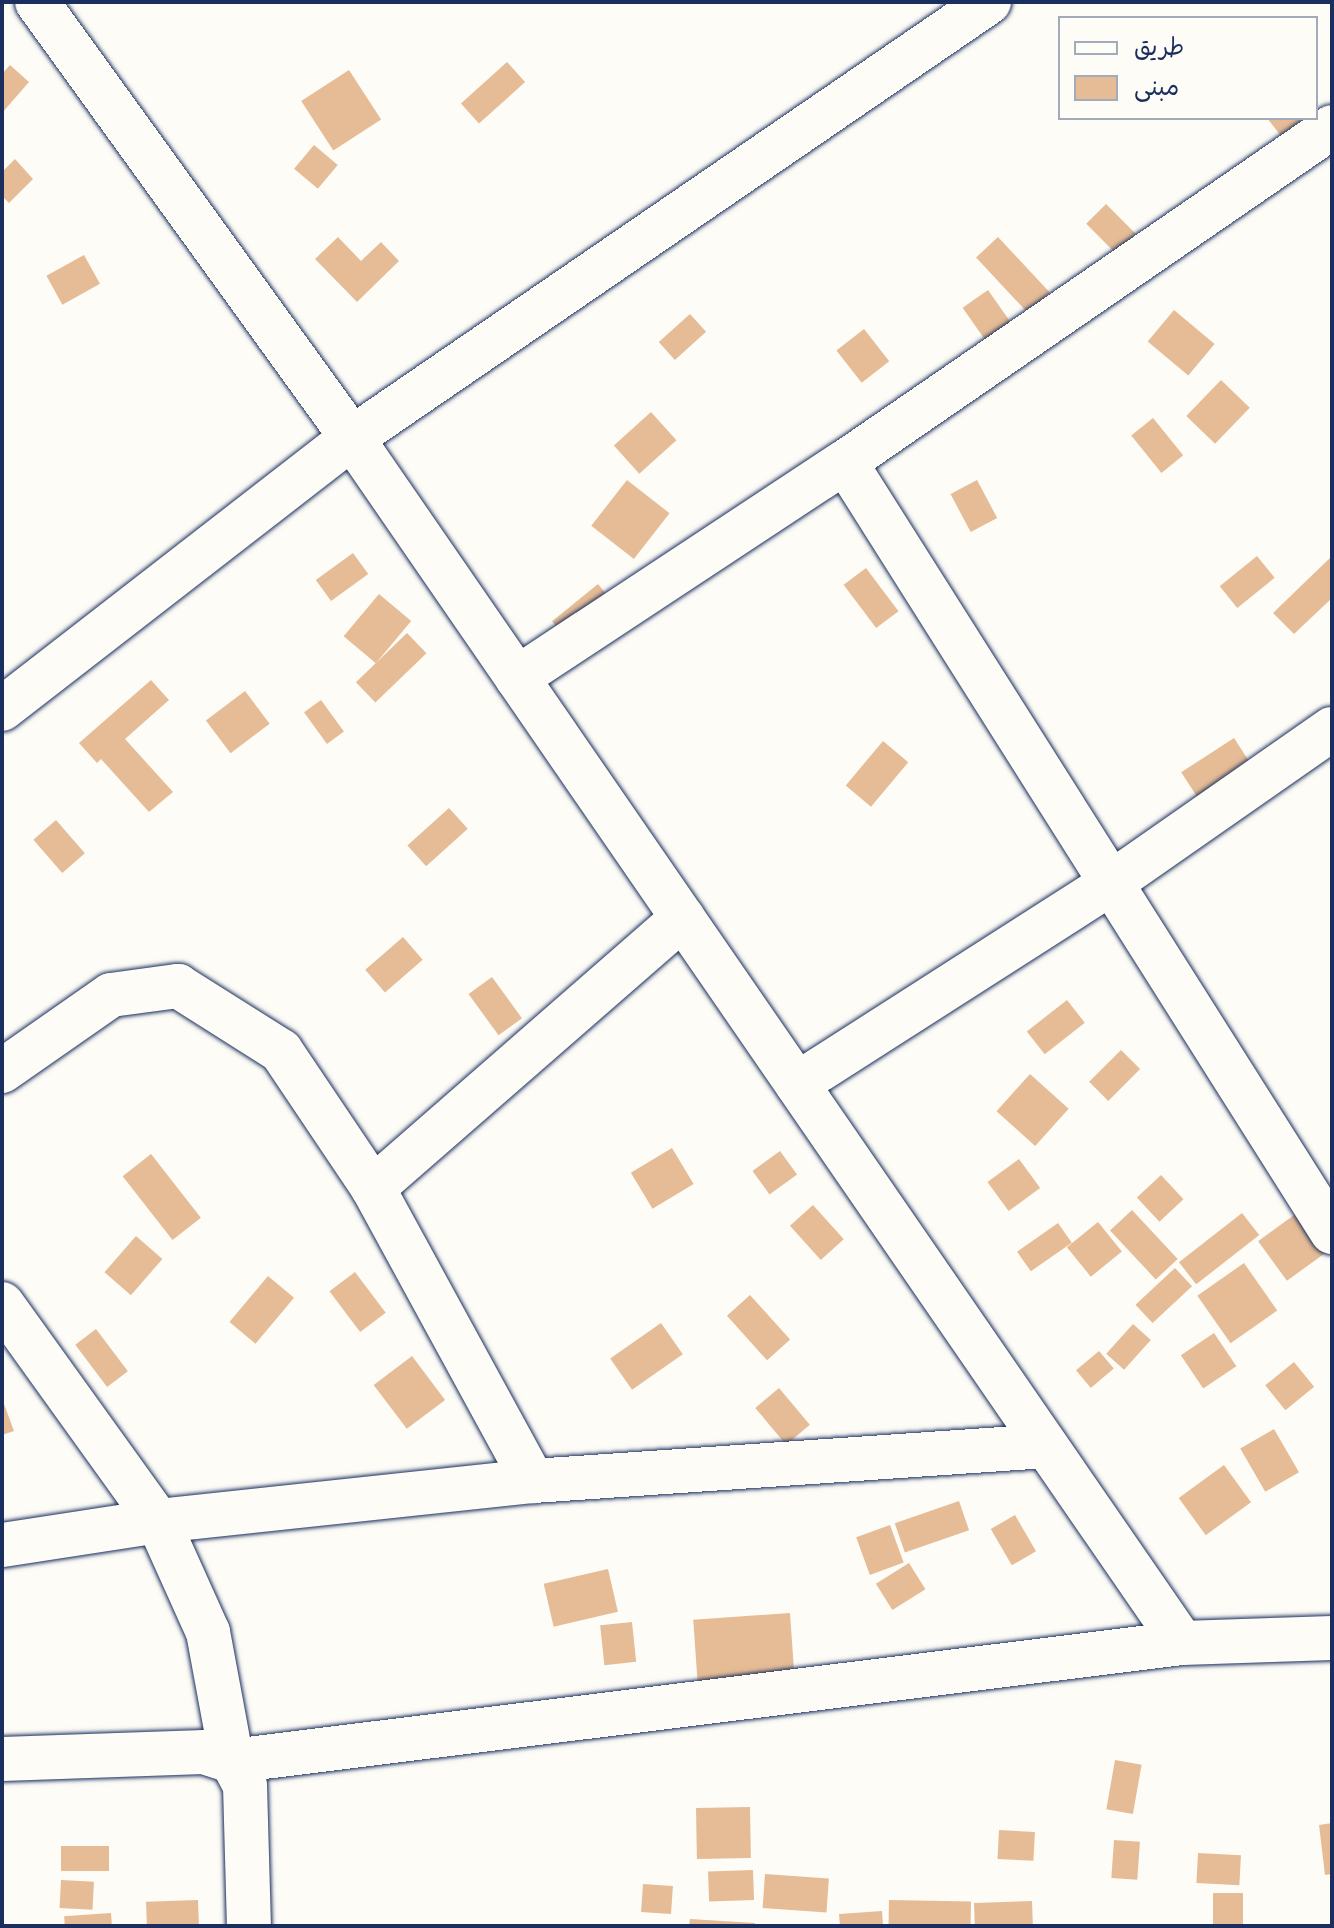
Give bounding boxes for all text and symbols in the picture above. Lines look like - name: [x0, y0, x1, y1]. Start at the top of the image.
- legend: [1058, 16, 1318, 120]
- text: طريق: [1134, 33, 1184, 62]
- text: مبنى: [1134, 73, 1179, 102]

